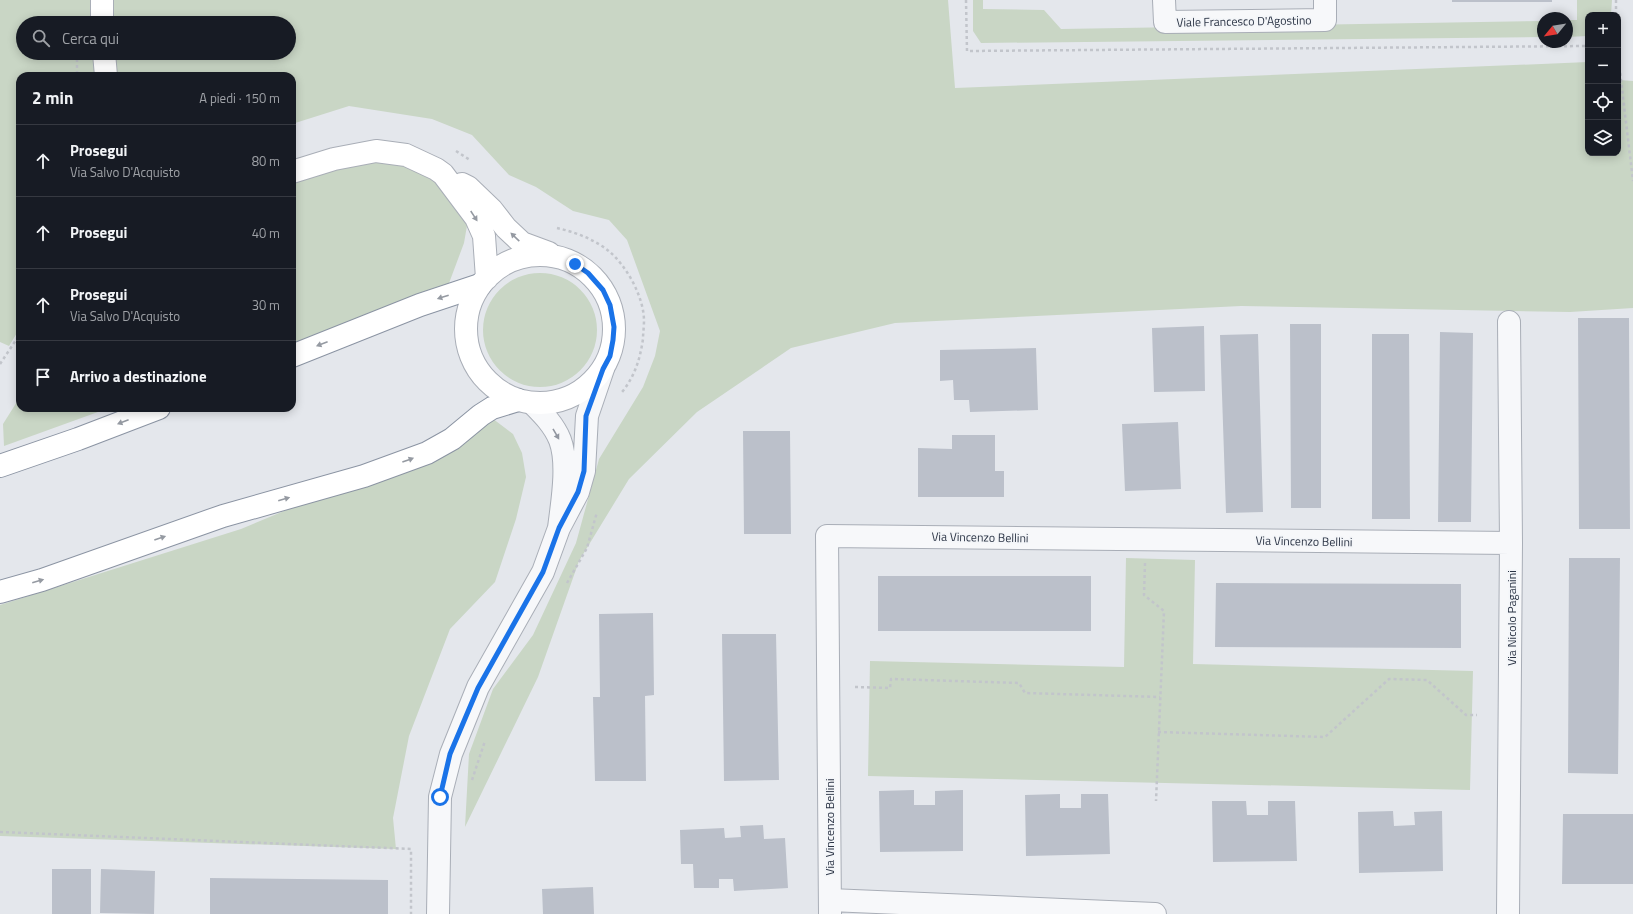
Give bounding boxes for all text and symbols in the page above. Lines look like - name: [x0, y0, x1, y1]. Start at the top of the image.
- street label: Viale Francesco D'Agostino: [1176, 10, 1312, 32]
- north arrow: [1537, 12, 1573, 48]
- map controls: [1585, 12, 1621, 156]
- button: +: [1585, 12, 1621, 48]
- search box: [16, 16, 296, 60]
- icon: search: [30, 27, 52, 49]
- text: Cerca qui: [62, 27, 119, 50]
- button: −: [1585, 48, 1621, 84]
- button: locate: [1585, 84, 1621, 120]
- text: 2 min: [32, 85, 73, 111]
- text: A piedi · 150 m: [199, 88, 280, 108]
- button: layers: [1585, 120, 1621, 156]
- text: Prosegui: [70, 139, 127, 162]
- icon: ahead: [32, 150, 54, 172]
- text: 80 m: [252, 151, 280, 171]
- text: Via Salvo D'Acquisto: [70, 162, 180, 182]
- one-way arrow: [471, 210, 478, 222]
- text: Prosegui: [70, 221, 127, 244]
- icon: ahead: [32, 222, 54, 244]
- text: 40 m: [252, 223, 280, 243]
- one-way arrow: [510, 232, 520, 241]
- route end: [566, 255, 584, 273]
- text: Prosegui: [70, 283, 127, 306]
- icon: ahead: [32, 294, 54, 316]
- text: 30 m: [252, 295, 280, 315]
- one-way arrow: [437, 295, 449, 301]
- text: Via Salvo D'Acquisto: [70, 306, 180, 326]
- one-way arrow: [315, 341, 327, 347]
- text: Arrivo a destinazione: [70, 365, 207, 388]
- icon: arrive: [32, 366, 54, 388]
- one-way arrow: [116, 420, 128, 426]
- one-way arrow: [553, 428, 560, 440]
- one-way arrow: [402, 457, 414, 463]
- one-way arrow: [278, 496, 290, 502]
- street label: Via Vincenzo Bellini: [931, 527, 1029, 547]
- street label: Via Vincenzo Bellini: [1255, 531, 1353, 551]
- one-way arrow: [155, 535, 167, 541]
- street label: Via Nicolo Paganini: [1502, 570, 1521, 666]
- one-way arrow: [32, 578, 44, 584]
- street label: Via Vincenzo Bellini: [820, 778, 839, 876]
- route start: [431, 788, 449, 806]

